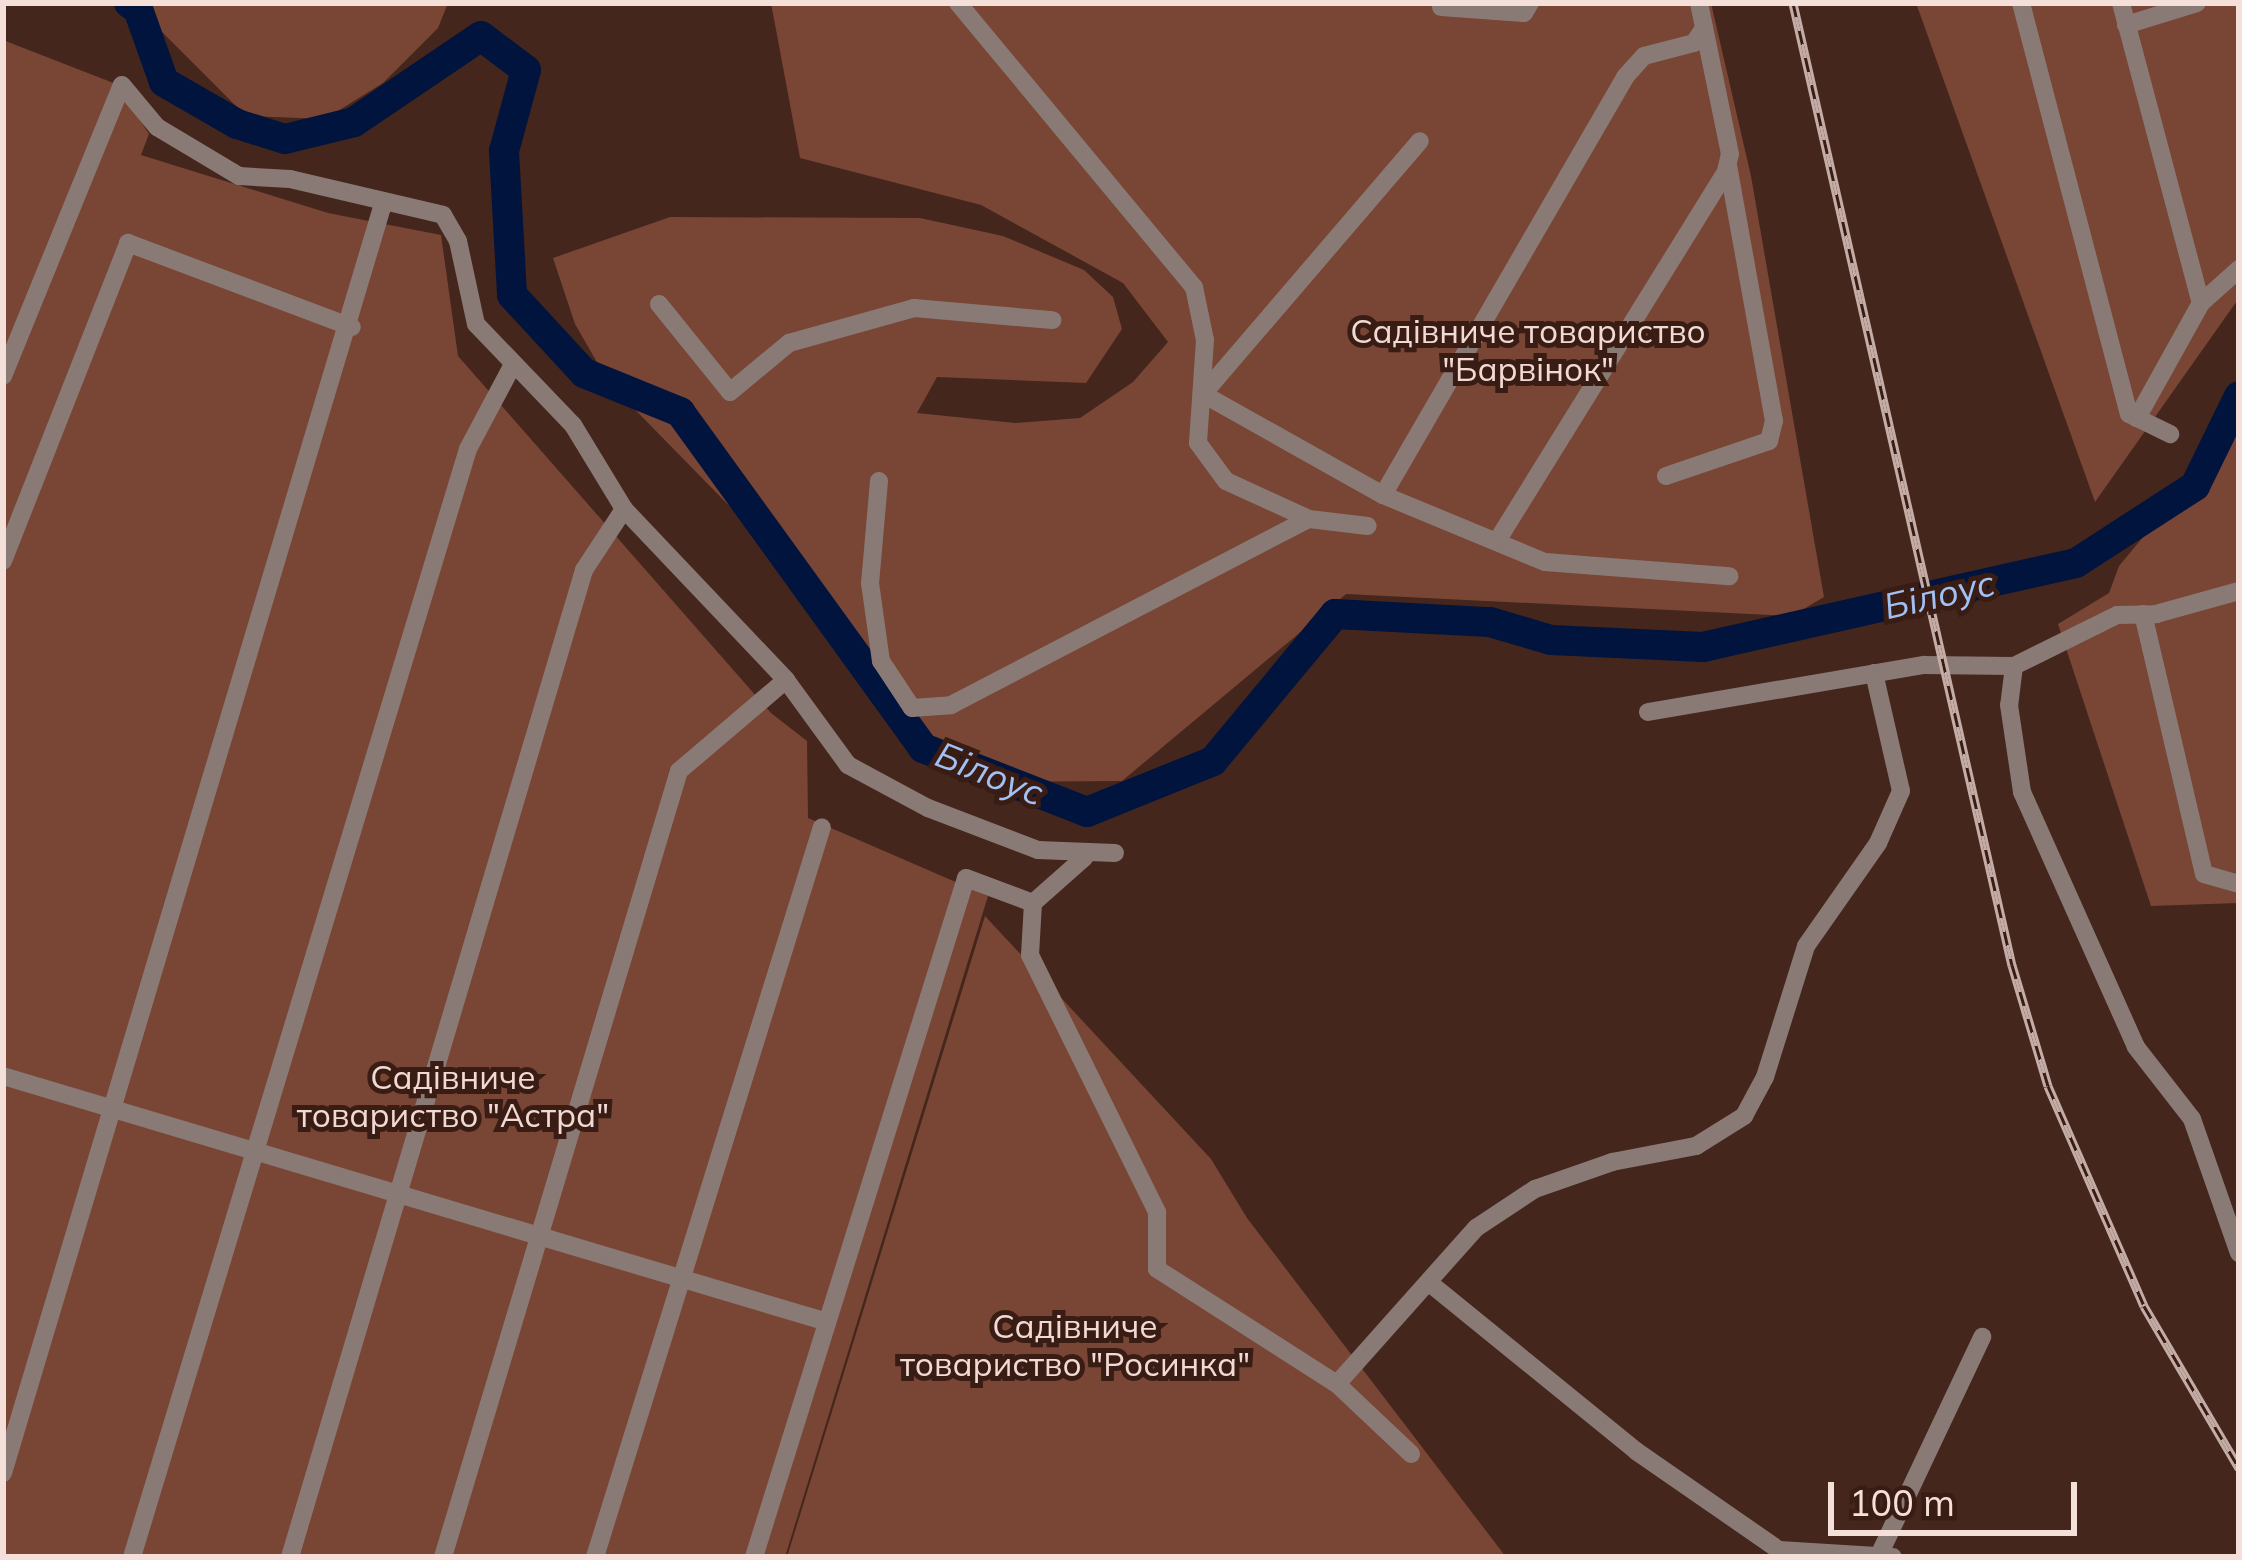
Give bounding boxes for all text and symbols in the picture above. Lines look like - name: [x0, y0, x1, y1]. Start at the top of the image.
- park label: Садівниче товариство "Барвінок": [1350, 311, 1706, 389]
- water label: Білоус: [1879, 560, 1999, 628]
- water label: Білоус: [930, 732, 1050, 814]
- park label: Садівниче товариство "Астра": [297, 1057, 609, 1135]
- park label: Садівниче товариство "Росинка": [900, 1306, 1250, 1384]
- scale bar: [1834, 1458, 2083, 1532]
- text: 100 m: [1849, 1480, 1955, 1525]

